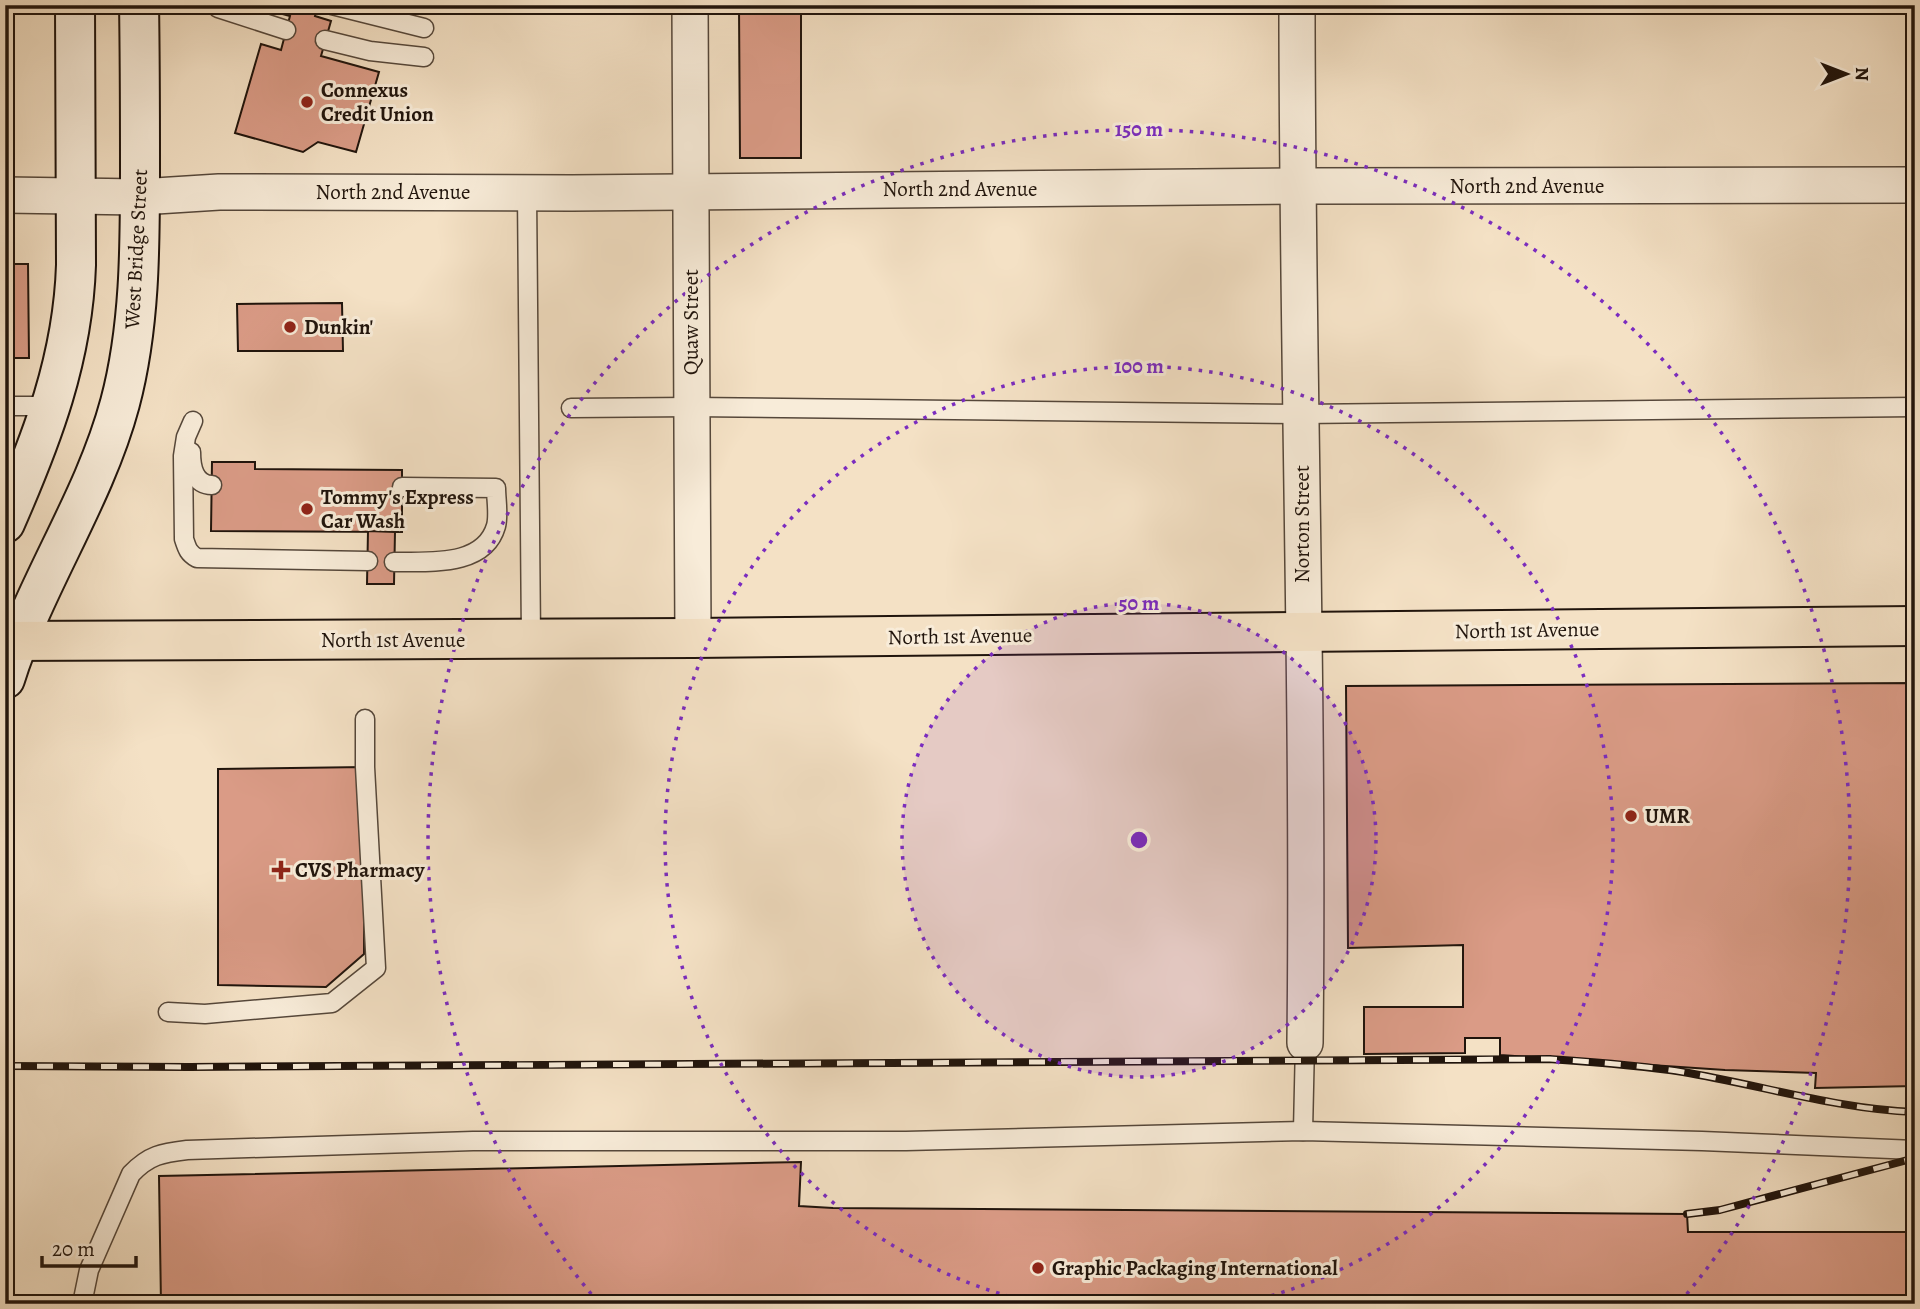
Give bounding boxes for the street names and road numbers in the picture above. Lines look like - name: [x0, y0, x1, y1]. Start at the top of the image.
- street label: West Bridge Street: [118, 168, 154, 331]
- street label: North 2nd Avenue: [1450, 172, 1604, 200]
- street label: North 2nd Avenue: [883, 175, 1037, 203]
- street label: North 2nd Avenue: [316, 178, 470, 206]
- street label: Quaw Street: [677, 269, 705, 375]
- street label: Norton Street: [1288, 465, 1316, 583]
- street label: North 1st Avenue: [1454, 615, 1600, 645]
- street label: North 1st Avenue: [887, 621, 1033, 651]
- street label: North 1st Avenue: [321, 626, 465, 654]

